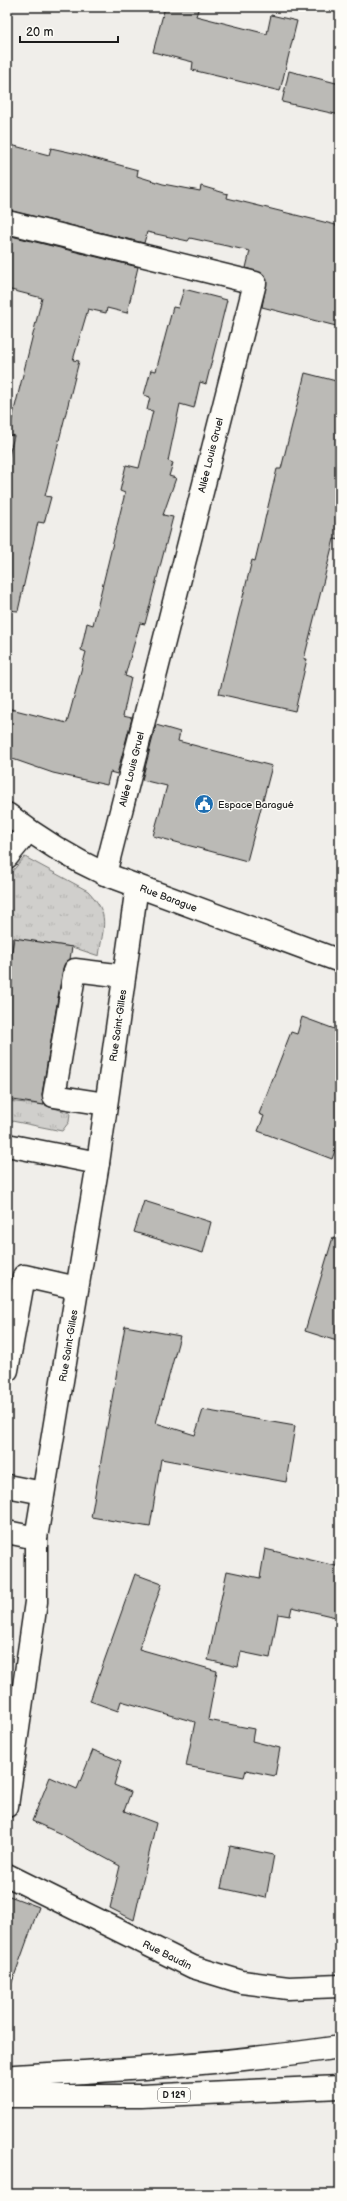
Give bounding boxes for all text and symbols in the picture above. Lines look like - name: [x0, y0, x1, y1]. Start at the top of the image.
- scale bar: [20, 18, 118, 44]
- text: 20 m: [26, 25, 53, 40]
- street label: Allée Louis Gruel: [196, 417, 226, 494]
- street label: Allée Louis Gruel: [117, 731, 147, 808]
- public building icon: Espace Baragué: [193, 793, 215, 815]
- place label: Espace Baragué: [218, 799, 294, 811]
- street label: Rue Barague: [138, 882, 199, 915]
- street label: Rue Saint-Gilles: [107, 989, 129, 1062]
- street label: Rue Saint-Gilles: [57, 1309, 81, 1383]
- street label: Rue Baudin: [141, 1938, 194, 1973]
- road number: D 129: [158, 2088, 190, 2102]

